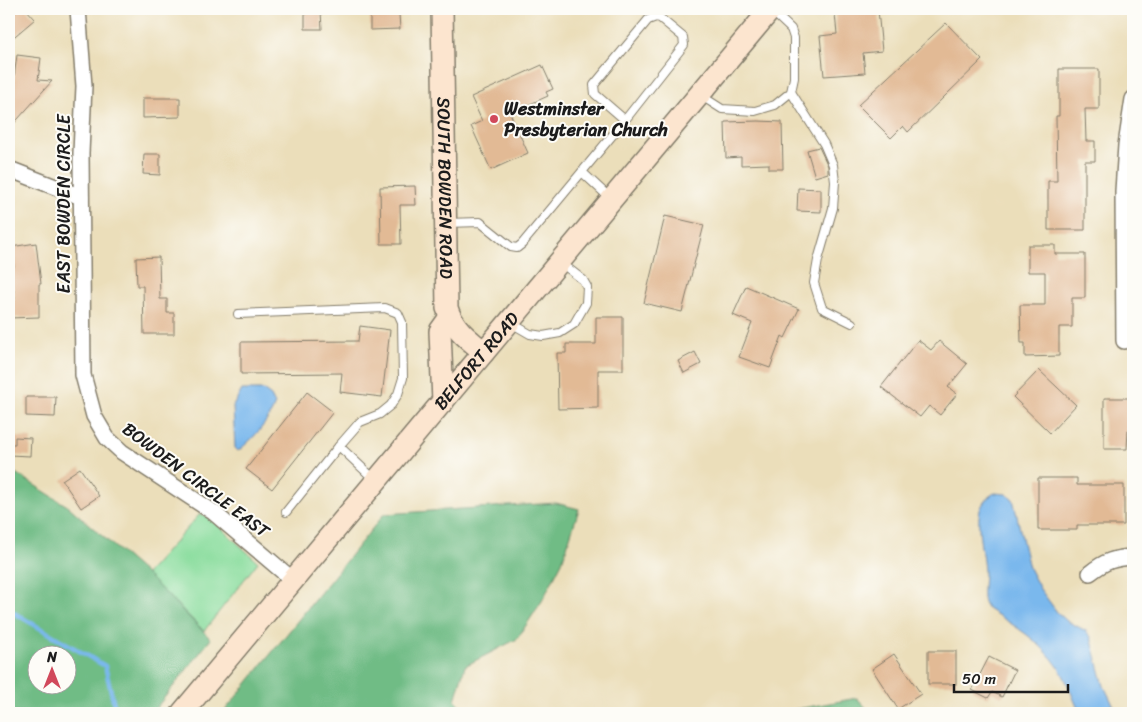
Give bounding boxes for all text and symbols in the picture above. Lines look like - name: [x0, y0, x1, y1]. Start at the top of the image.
- place label: Westminster Presbyterian Church: [504, 93, 668, 146]
- street label: SOUTH BOWDEN ROAD: [427, 97, 463, 279]
- street label: EAST BOWDEN CIRCLE: [48, 113, 80, 294]
- marker: Westminster Presbyterian Church: [488, 113, 500, 125]
- street label: BELFORT ROAD: [426, 304, 528, 417]
- street label: BOWDEN CIRCLE EAST: [115, 414, 278, 547]
- north arrow: [28, 644, 78, 694]
- text: N: [46, 645, 57, 670]
- scale bar: [954, 662, 1068, 694]
- text: 50 m: [962, 666, 997, 692]

